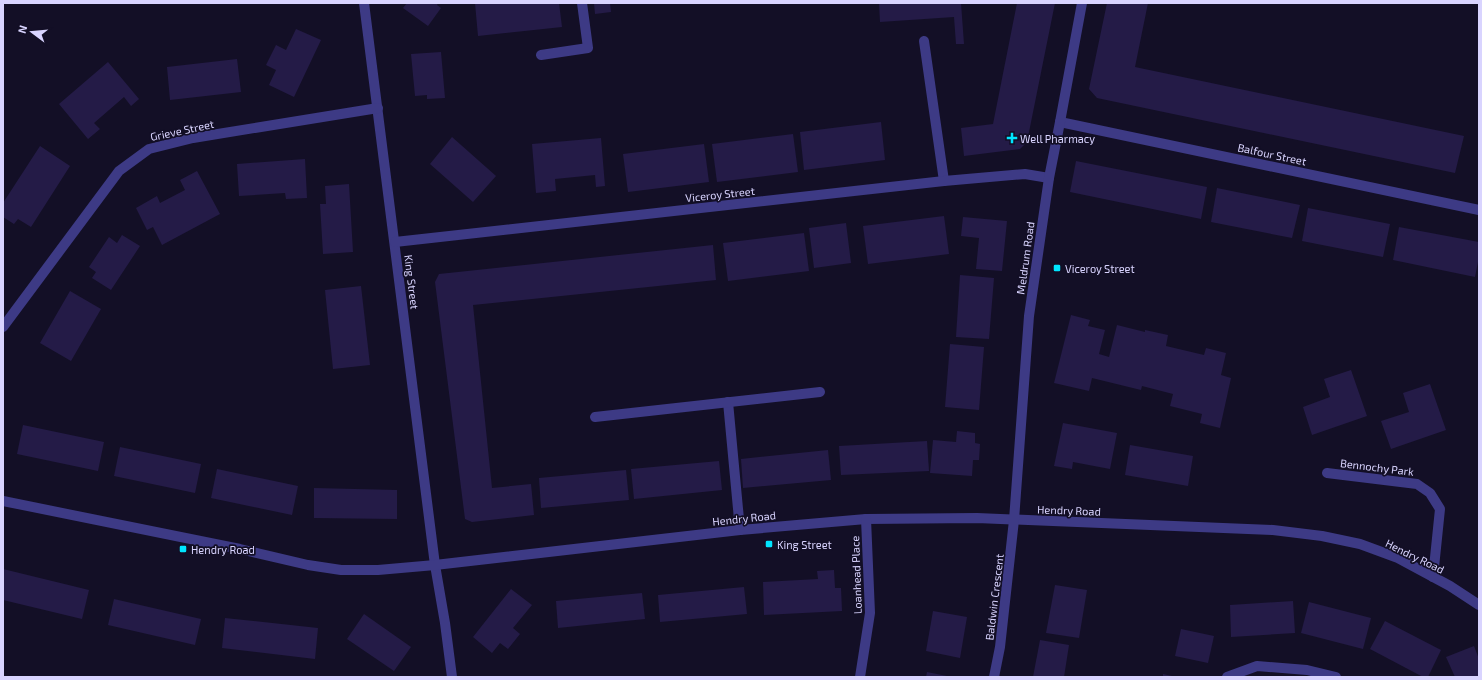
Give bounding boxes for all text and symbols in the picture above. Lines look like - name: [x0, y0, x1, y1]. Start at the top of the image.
- north arrow: [12, 12, 52, 52]
- text: N: [15, 23, 29, 35]
- street label: Grieve Street: [149, 117, 215, 143]
- place label: Well Pharmacy: [1020, 132, 1095, 145]
- marker: Well Pharmacy: [1007, 133, 1017, 143]
- street label: Balfour Street: [1236, 140, 1308, 168]
- street label: Viceroy Street: [685, 184, 755, 204]
- street label: Meldrum Road: [1013, 221, 1037, 295]
- street label: King Street: [402, 254, 422, 310]
- place label: Viceroy Street: [1065, 262, 1135, 275]
- marker: Viceroy Street: [1052, 263, 1062, 273]
- street label: Bennochy Park: [1339, 456, 1415, 478]
- street label: Hendry Road: [1037, 502, 1101, 518]
- street label: Hendry Road: [712, 508, 776, 528]
- street label: Loanhead Place: [848, 536, 864, 614]
- street label: Hendry Road: [1384, 536, 1446, 576]
- place label: King Street: [777, 538, 832, 551]
- marker: King Street: [764, 539, 774, 549]
- place label: Hendry Road: [191, 543, 255, 556]
- marker: Hendry Road: [178, 544, 188, 554]
- street label: Baldwin Crescent: [982, 553, 1006, 641]

